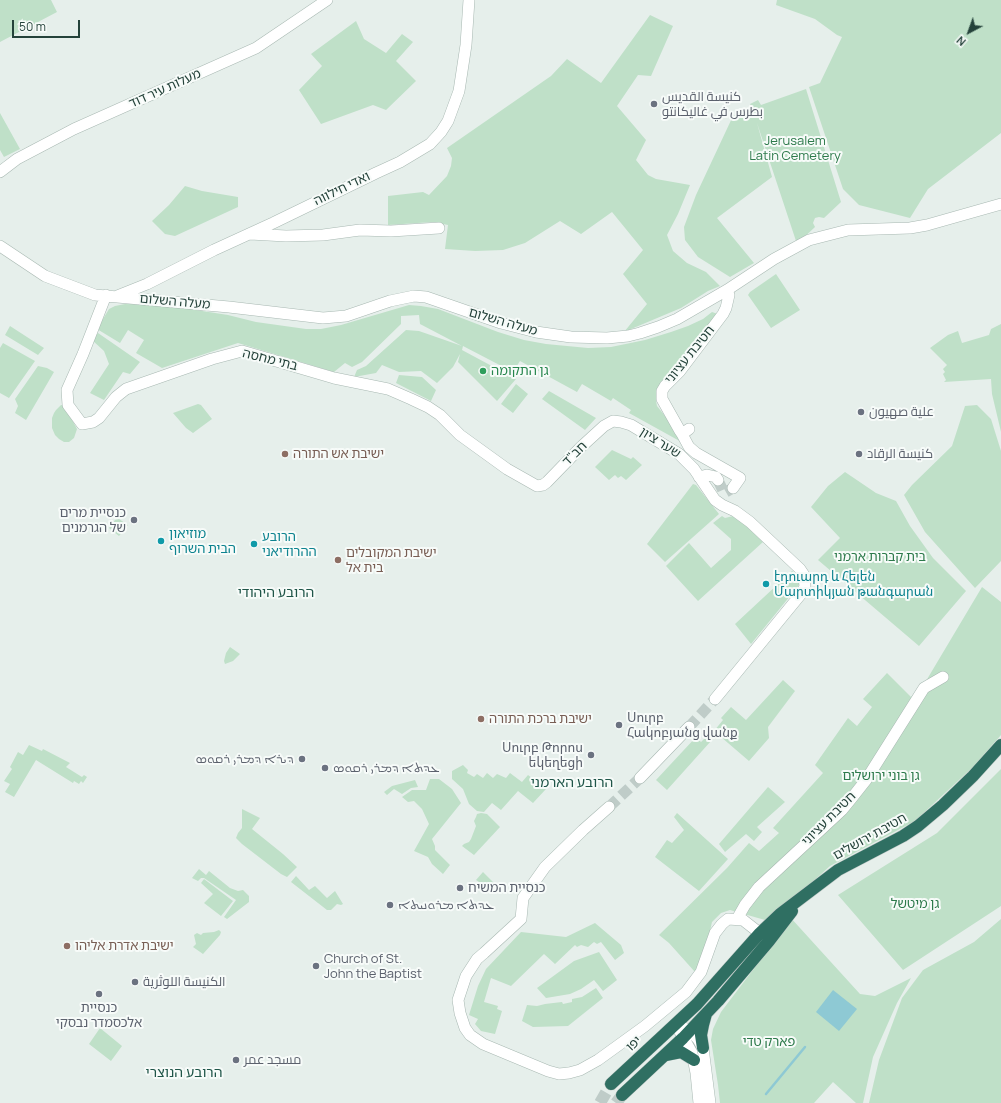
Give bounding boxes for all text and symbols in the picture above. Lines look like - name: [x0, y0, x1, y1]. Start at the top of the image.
- scale bar: [14, 12, 82, 38]
- north arrow: [949, 12, 989, 52]
- text: 50 m: [19, 18, 46, 35]
- text: N: [953, 33, 969, 50]
- street label: מעלות עיר דוד: [127, 66, 203, 112]
- place label: كنيسة القديس بطرس في غاليكانتو: [662, 89, 763, 120]
- marker: كنيسة القديس بطرس في غاليكانتو: [649, 99, 659, 109]
- park label: Jerusalem Latin Cemetery: [749, 133, 841, 164]
- street label: ואדי חילווה: [311, 169, 373, 209]
- street label: מעלה השלום: [139, 291, 211, 313]
- street label: מעלה השלום: [467, 305, 539, 339]
- street label: חטיבת עציוני: [662, 323, 718, 387]
- street label: בתי מחסה: [241, 346, 299, 374]
- place label: גן התקומה: [491, 363, 549, 379]
- marker: גן התקומה: [478, 366, 488, 376]
- place label: علية صهيون: [869, 404, 934, 420]
- marker: علية صهيون: [856, 407, 866, 417]
- street label: שער ציון: [637, 424, 683, 462]
- street label: חב"ד: [560, 439, 590, 469]
- place label: ישיבת אש התורה: [293, 446, 384, 462]
- place label: كنيسة الرقاد: [867, 446, 933, 462]
- marker: ישיבת אש התורה: [280, 449, 290, 459]
- marker: كنيسة الرقاد: [854, 449, 864, 459]
- place label: כנסיית מרים של הגרמנים: [59, 505, 126, 536]
- marker: כנסיית מרים של הגרמנים: [129, 515, 139, 525]
- place label: מוזיאון הבית השרוף: [169, 526, 236, 557]
- place label: הרובע ההרודיאני: [262, 529, 317, 560]
- marker: מוזיאון הבית השרוף: [156, 536, 166, 546]
- marker: הרובע ההרודיאני: [249, 539, 259, 549]
- place label: ישיבת המקובלים בית אל: [346, 545, 437, 576]
- park label: בית קברות ארמני: [834, 549, 926, 565]
- marker: ישיבת המקובלים בית אל: [333, 555, 343, 565]
- place label: էդուարդ և Հելեն Մարտիկյան թանգարան: [774, 569, 933, 600]
- marker: էդուարդ և Հելեն Մարտիկյան թանգարան: [761, 579, 771, 589]
- district label: הרובע היהודי: [238, 585, 314, 601]
- place label: Սուրբ Հակոբյանց վանք: [627, 710, 738, 741]
- place label: ישיבת ברכת התורה: [489, 711, 592, 727]
- marker: ישיבת ברכת התורה: [476, 714, 486, 724]
- marker: Սուրբ Հակոբյանց վանք: [614, 720, 624, 730]
- place label: Սուրբ Թորոս եկեղեցի: [502, 740, 583, 771]
- marker: Սուրբ Թորոս եկեղեցի: [586, 750, 596, 760]
- place label: ܕܝܪܐ ܕܡܪܝ ܪܩܘܣ: [196, 751, 294, 767]
- marker: ܕܝܪܐ ܕܡܪܝ ܪܩܘܣ: [297, 754, 307, 764]
- place label: ܥܕܬܐ ܕܡܪܝ ܪܩܘܣ: [333, 760, 439, 776]
- marker: ܥܕܬܐ ܕܡܪܝ ܪܩܘܣ: [320, 763, 330, 773]
- park label: גן בוני ירושלים: [842, 768, 920, 784]
- district label: הרובע הארמני: [531, 775, 613, 791]
- street label: חטיבת עציוני: [799, 789, 859, 849]
- street label: חטיבת ירושלים: [830, 810, 910, 864]
- place label: כנסיית המשיח: [468, 880, 545, 896]
- marker: כנסיית המשיח: [455, 883, 465, 893]
- park label: גן מיטשל: [891, 896, 939, 912]
- place label: ܥܕܬܐ ܡܪܘܢܝܬܐ: [398, 897, 494, 913]
- marker: ܥܕܬܐ ܡܪܘܢܝܬܐ: [385, 900, 395, 910]
- place label: ישיבת אדרת אליהו: [75, 938, 174, 954]
- marker: ישיבת אדרת אליהו: [62, 941, 72, 951]
- place label: Church of St. John the Baptist: [324, 951, 422, 982]
- marker: Church of St. John the Baptist: [311, 961, 321, 971]
- place label: الكنيسة اللوثرية: [143, 974, 226, 990]
- marker: الكنيسة اللوثرية: [130, 977, 140, 987]
- marker: כנסיית אלכסמדר נבסקי: [94, 989, 104, 999]
- place label: כנסיית אלכסמדר נבסקי: [56, 1000, 142, 1031]
- street label: יפו: [623, 1033, 645, 1055]
- park label: פארק טדי: [743, 1034, 795, 1050]
- place label: مسجد عمر: [244, 1052, 301, 1068]
- marker: مسجد عمر: [231, 1055, 241, 1065]
- district label: הרובע הנוצרי: [146, 1065, 222, 1081]

